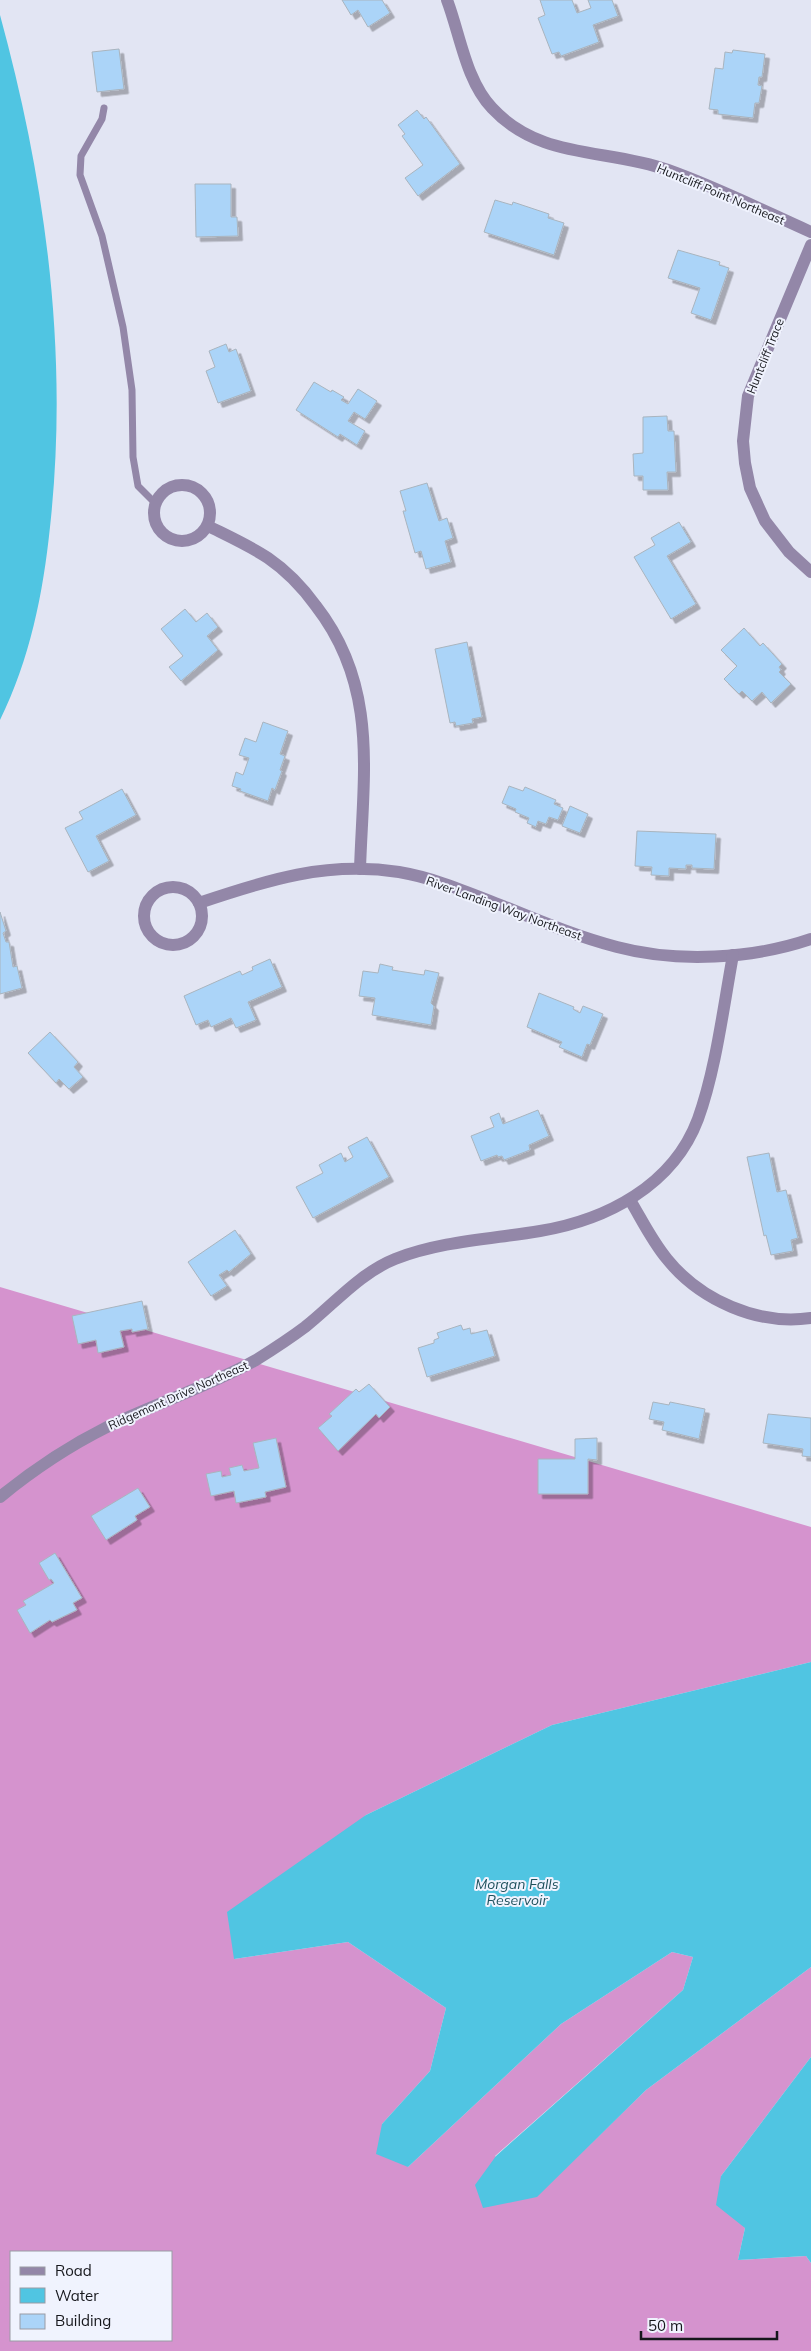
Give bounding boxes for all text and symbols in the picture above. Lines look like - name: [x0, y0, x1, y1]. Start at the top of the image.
- street label: Huntcliff Point Northeast: [655, 160, 787, 228]
- street label: Huntcliff Trace: [743, 316, 787, 396]
- street label: River Landing Way Northeast: [424, 873, 584, 943]
- street label: Ridgemont Drive Northeast: [106, 1357, 250, 1433]
- water label: Morgan Falls Reservoir: [475, 1875, 559, 1909]
- legend: [10, 2251, 172, 2341]
- text: Road: [55, 2261, 92, 2280]
- text: Water: [55, 2286, 99, 2305]
- scale bar: [641, 2308, 777, 2340]
- text: Building: [55, 2311, 111, 2330]
- text: 50 m: [648, 2316, 683, 2335]

